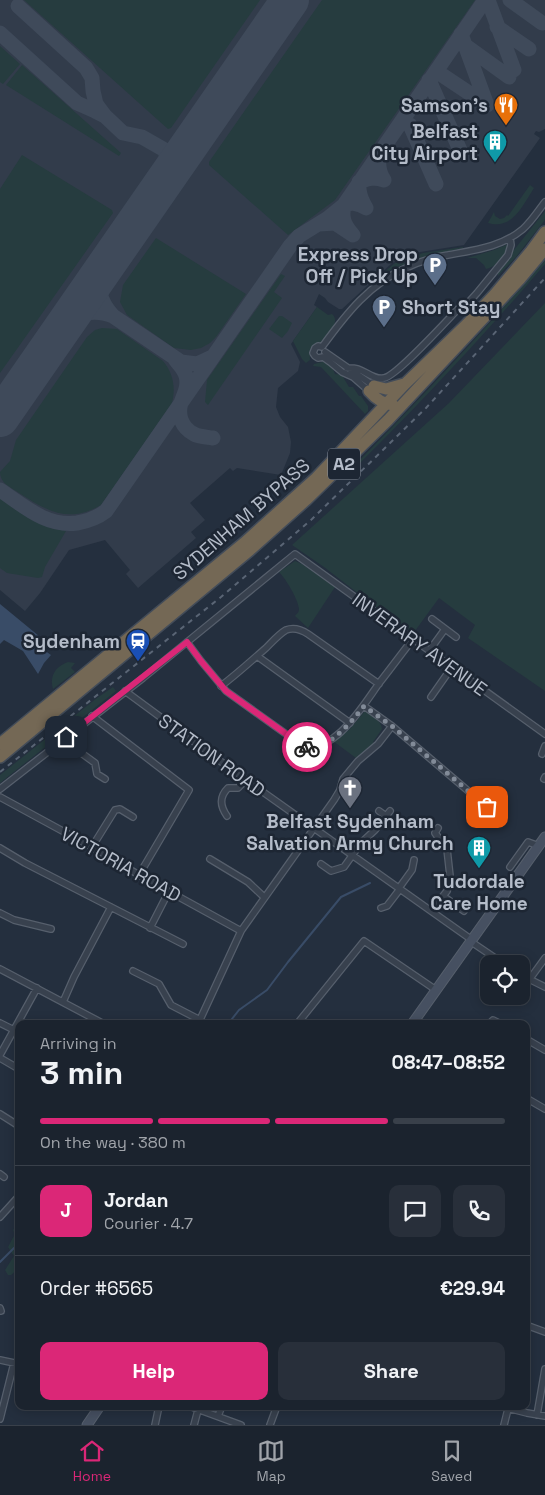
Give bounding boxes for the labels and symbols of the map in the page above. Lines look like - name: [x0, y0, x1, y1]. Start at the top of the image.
- restaurant icon: Samson's: [493, 92, 519, 126]
- place label: Samson's: [401, 93, 488, 118]
- place label: Belfast City Airport: [371, 119, 478, 166]
- building icon: Belfast City Airport: [482, 129, 508, 163]
- place label: Express Drop Off / Pick Up: [298, 242, 418, 289]
- parking icon: Express Drop Off / Pick Up: [422, 252, 448, 286]
- parking icon: Short Stay: [371, 294, 397, 328]
- place label: Short Stay: [402, 295, 500, 320]
- road number: A2: [328, 448, 360, 479]
- street label: SYDENHAM BYPASS: [168, 453, 315, 586]
- street label: INVERARY AVENUE: [347, 587, 492, 702]
- station icon: Sydenham: [125, 628, 151, 662]
- place label: Sydenham: [23, 629, 120, 654]
- street label: STATION ROAD: [153, 708, 270, 803]
- pin: [45, 716, 87, 758]
- courier: [282, 722, 332, 772]
- church icon: Belfast Sydenham Salvation Army Church: [337, 775, 363, 809]
- pin: [466, 786, 508, 828]
- place label: Belfast Sydenham Salvation Army Church: [246, 809, 454, 856]
- street label: VICTORIA ROAD: [56, 821, 185, 908]
- building icon: Tudordale Care Home: [466, 835, 492, 869]
- place label: Tudordale Care Home: [430, 869, 528, 916]

